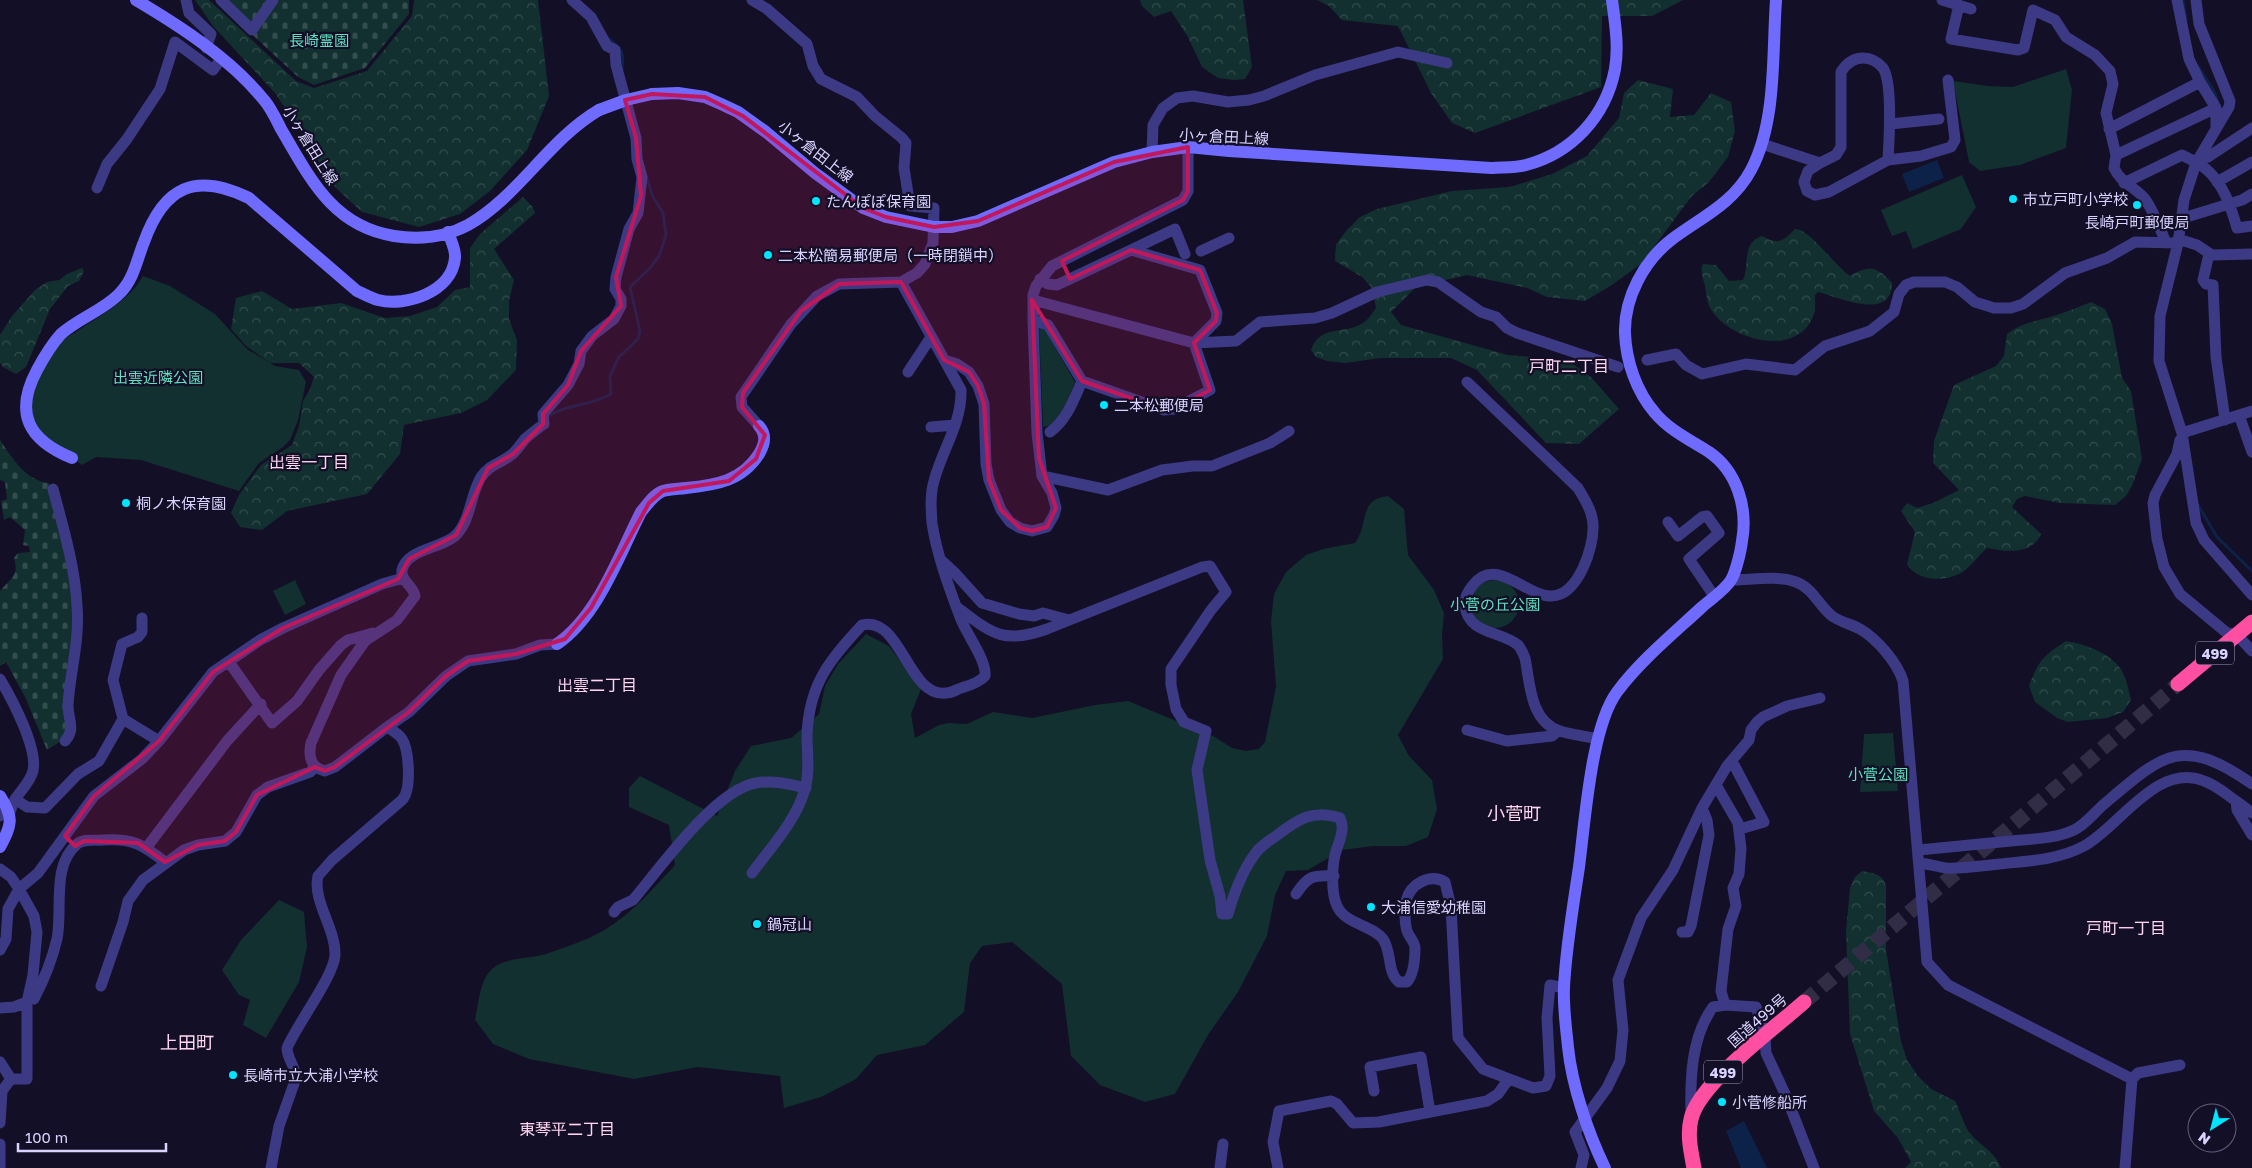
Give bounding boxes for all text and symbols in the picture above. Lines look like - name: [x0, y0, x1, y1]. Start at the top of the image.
- park label: 長崎霊園: [289, 31, 349, 49]
- street label: 小ヶ倉田上線: [280, 102, 342, 188]
- street label: 小ヶ倉田上線: [775, 116, 857, 186]
- street label: 小ヶ倉田上線: [1179, 125, 1269, 147]
- place label: 市立戸町小学校: [2023, 190, 2128, 208]
- place label: たんぽぽ保育園: [826, 192, 931, 210]
- marker: 市立戸町小学校: [2007, 193, 2019, 205]
- marker: たんぽぽ保育園: [810, 195, 822, 207]
- marker: 長崎戸町郵便局: [2131, 199, 2143, 211]
- place label: 長崎戸町郵便局: [2084, 213, 2190, 231]
- place label: 二本松簡易郵便局（一時閉鎖中）: [778, 246, 1003, 264]
- marker: 二本松簡易郵便局（一時閉鎖中）: [762, 249, 774, 261]
- district label: 戸町二丁目: [1529, 356, 1609, 376]
- park label: 出雲近隣公園: [113, 368, 203, 386]
- place label: 二本松郵便局: [1114, 396, 1204, 414]
- marker: 二本松郵便局: [1098, 399, 1110, 411]
- district label: 出雲一丁目: [269, 452, 349, 472]
- place label: 桐ノ木保育園: [136, 494, 226, 512]
- marker: 桐ノ木保育園: [120, 497, 132, 509]
- park label: 小菅の丘公園: [1450, 595, 1540, 613]
- road number: 499: [2196, 641, 2234, 664]
- district label: 出雲二丁目: [557, 675, 637, 695]
- park label: 小菅公園: [1848, 765, 1908, 783]
- district label: 小菅町: [1487, 802, 1541, 824]
- place label: 大浦信愛幼稚園: [1381, 898, 1486, 916]
- marker: 大浦信愛幼稚園: [1365, 901, 1377, 913]
- place label: 鍋冠山: [767, 915, 812, 933]
- marker: 鍋冠山: [751, 918, 763, 930]
- district label: 戸町一丁目: [2086, 918, 2166, 938]
- street label: 国道499号: [1724, 989, 1790, 1051]
- district label: 上田町: [160, 1031, 214, 1053]
- road number: 499: [1704, 1060, 1742, 1084]
- place label: 長崎市立大浦小学校: [243, 1066, 378, 1084]
- marker: 長崎市立大浦小学校: [227, 1069, 239, 1081]
- place label: 小菅修船所: [1732, 1093, 1807, 1111]
- marker: 小菅修船所: [1716, 1096, 1728, 1108]
- north arrow: [2187, 1103, 2237, 1153]
- district label: 東琴平二丁目: [519, 1119, 615, 1139]
- scale bar: [18, 1120, 165, 1152]
- text: 100 m: [25, 1128, 68, 1146]
- text: N: [2195, 1129, 2213, 1149]

